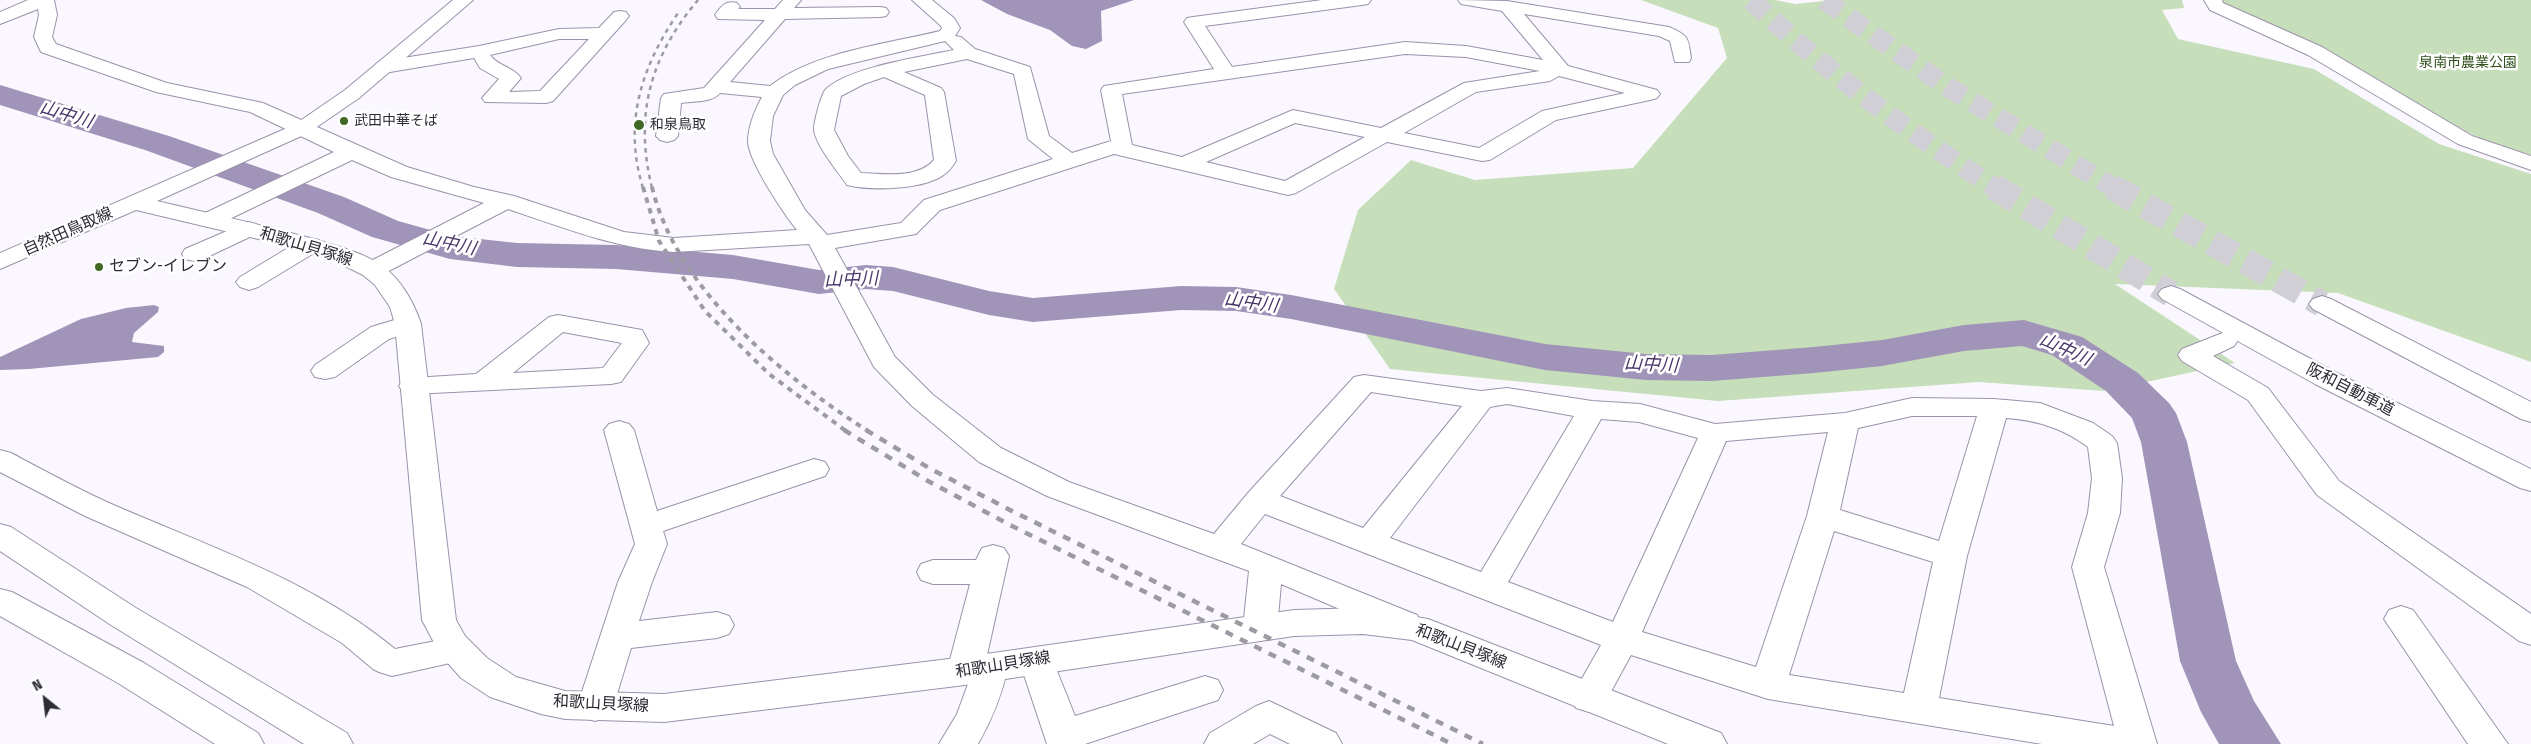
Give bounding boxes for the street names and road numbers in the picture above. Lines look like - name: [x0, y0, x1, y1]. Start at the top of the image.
- street label: 自然田鳥取線: [20, 204, 116, 260]
- street label: 和歌山貝塚線: [257, 224, 355, 270]
- street label: 阪和自動車道: [2303, 360, 2397, 420]
- street label: 和歌山貝塚線: [1413, 621, 1509, 673]
- street label: 和歌山貝塚線: [954, 648, 1052, 682]
- street label: 和歌山貝塚線: [553, 692, 649, 716]

